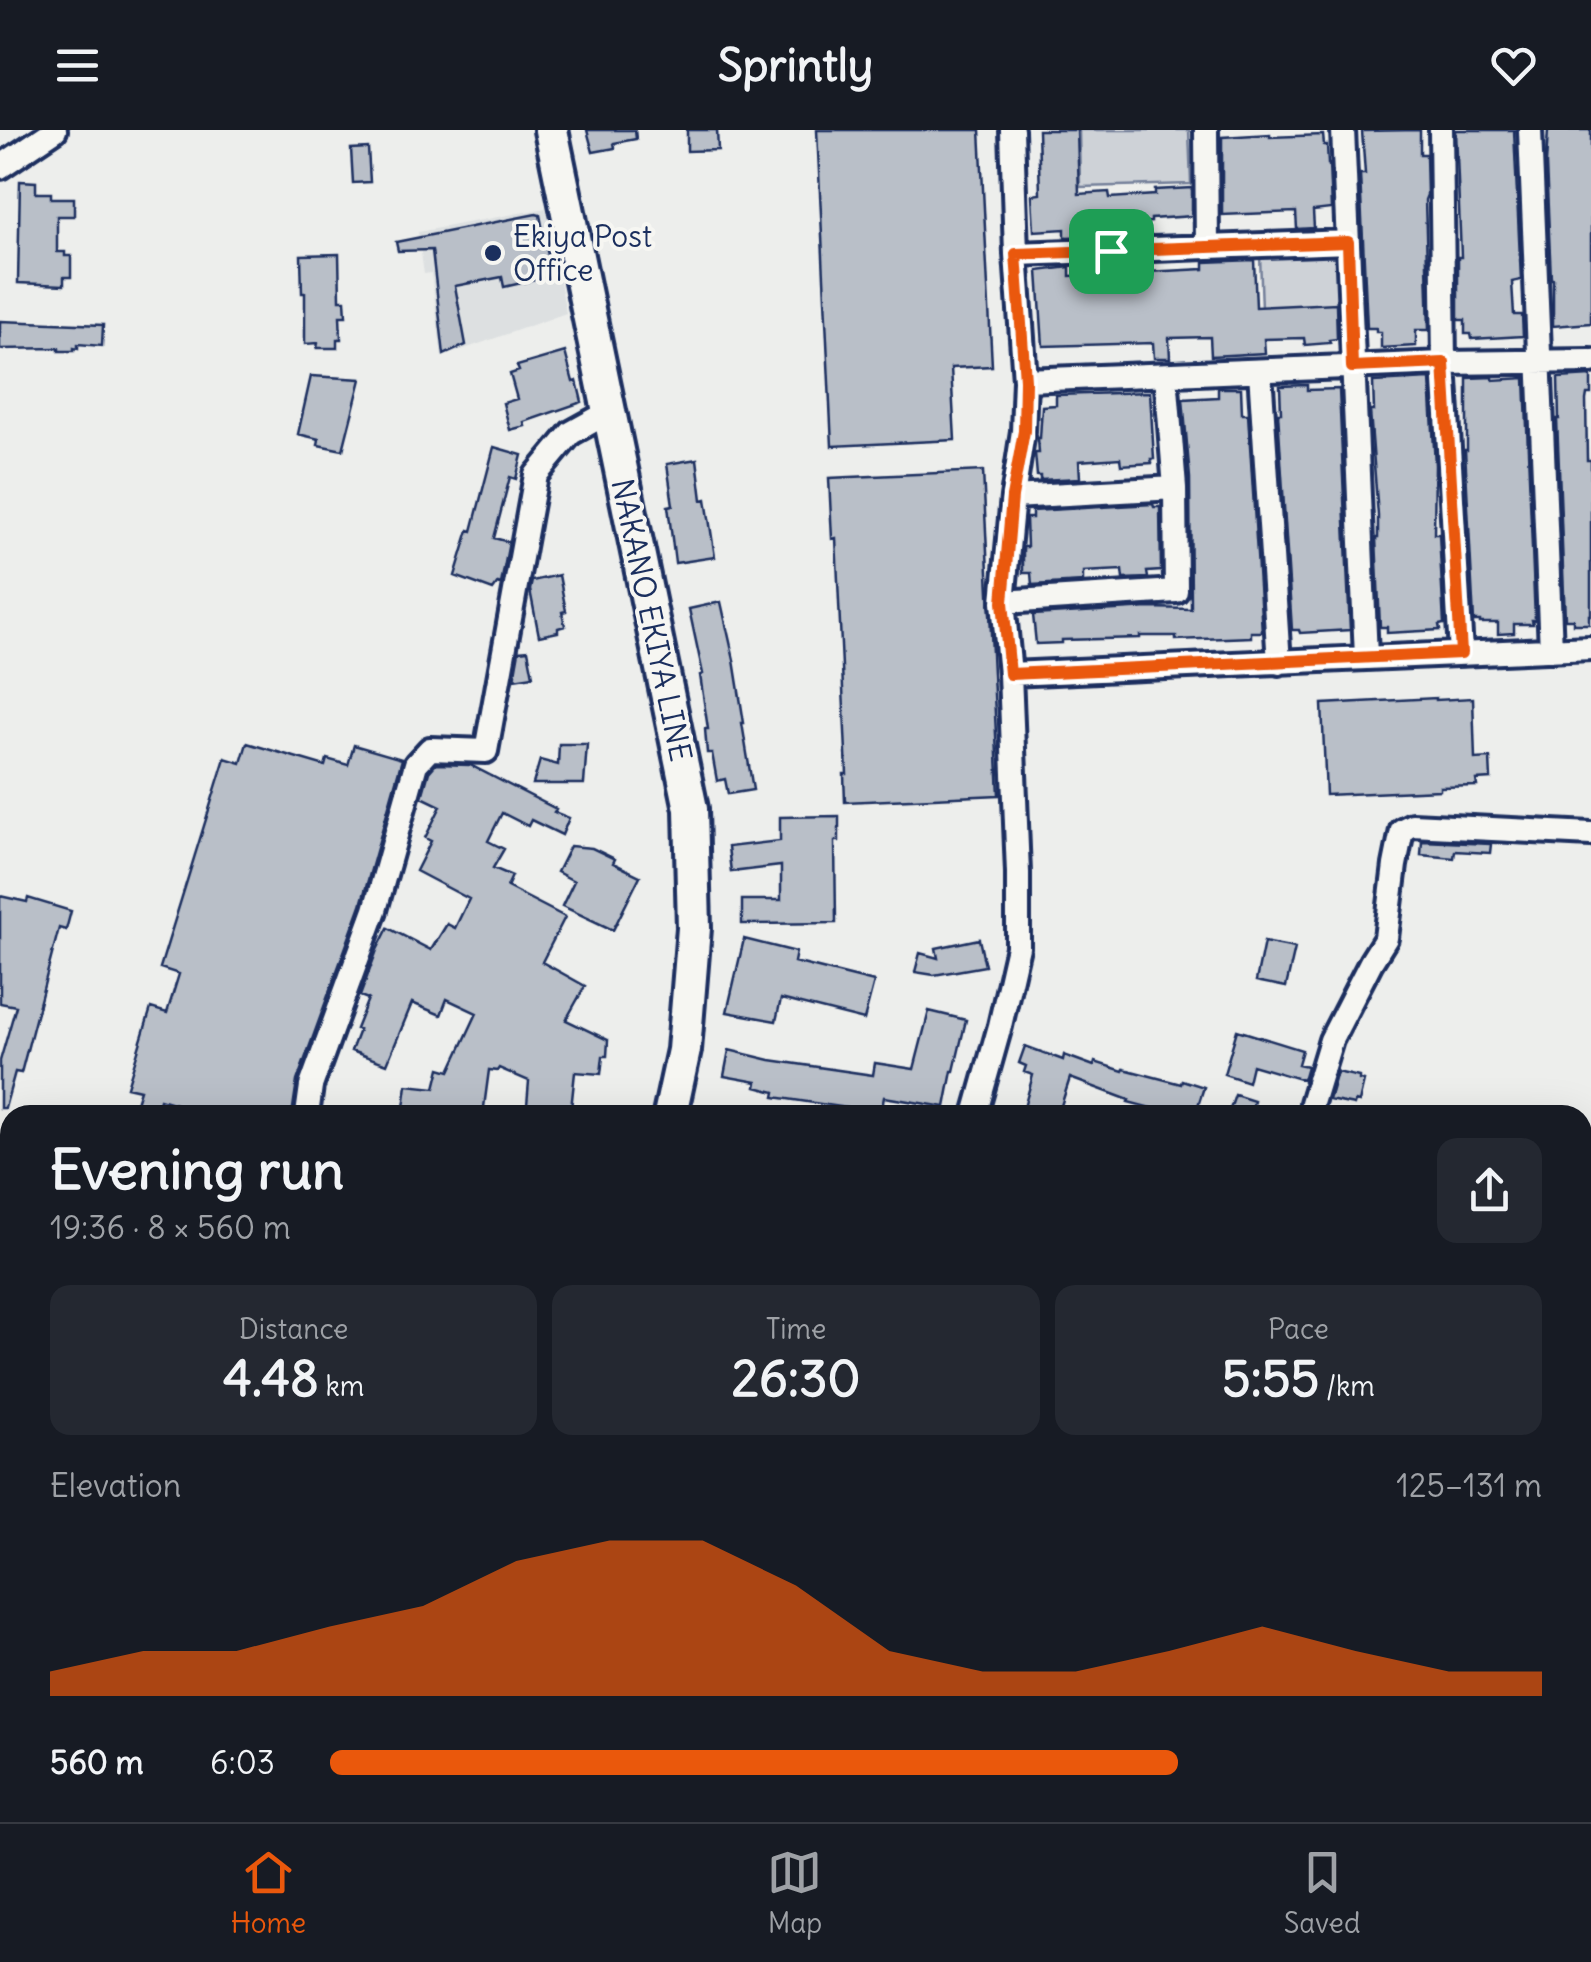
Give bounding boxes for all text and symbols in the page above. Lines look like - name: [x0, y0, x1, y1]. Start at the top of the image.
- text: Sprintly: [718, 37, 873, 93]
- icon: menu: [50, 38, 105, 93]
- icon: heart: [1486, 38, 1541, 93]
- pin: [1069, 209, 1154, 294]
- place label: Ekiya Post Office: [513, 217, 652, 289]
- icon: arrive: [1084, 224, 1139, 279]
- marker: Ekiya Post Office: [482, 242, 504, 264]
- street label: NAKANO EKIYA LINE: [604, 475, 700, 765]
- text: Evening run: [50, 1135, 344, 1204]
- button: share: [1437, 1138, 1542, 1243]
- text: 19:36 · 8 × 560 m: [50, 1207, 291, 1248]
- text: Distance: [239, 1311, 348, 1347]
- text: Time: [766, 1311, 826, 1347]
- text: Pace: [1268, 1311, 1329, 1347]
- text: 4.48: [223, 1347, 319, 1410]
- text: 26:30: [732, 1347, 860, 1410]
- text: 5:55: [1222, 1347, 1319, 1410]
- text: km: [319, 1368, 364, 1404]
- text: /km: [1319, 1368, 1375, 1404]
- text: Elevation: [50, 1465, 181, 1506]
- text: 125–131 m: [1396, 1465, 1542, 1506]
- text: 560 m: [50, 1742, 144, 1783]
- text: 6:03: [210, 1742, 275, 1783]
- tab: Home: [231, 1845, 306, 1941]
- tab: Map: [767, 1845, 822, 1941]
- tab: Saved: [1284, 1845, 1360, 1941]

